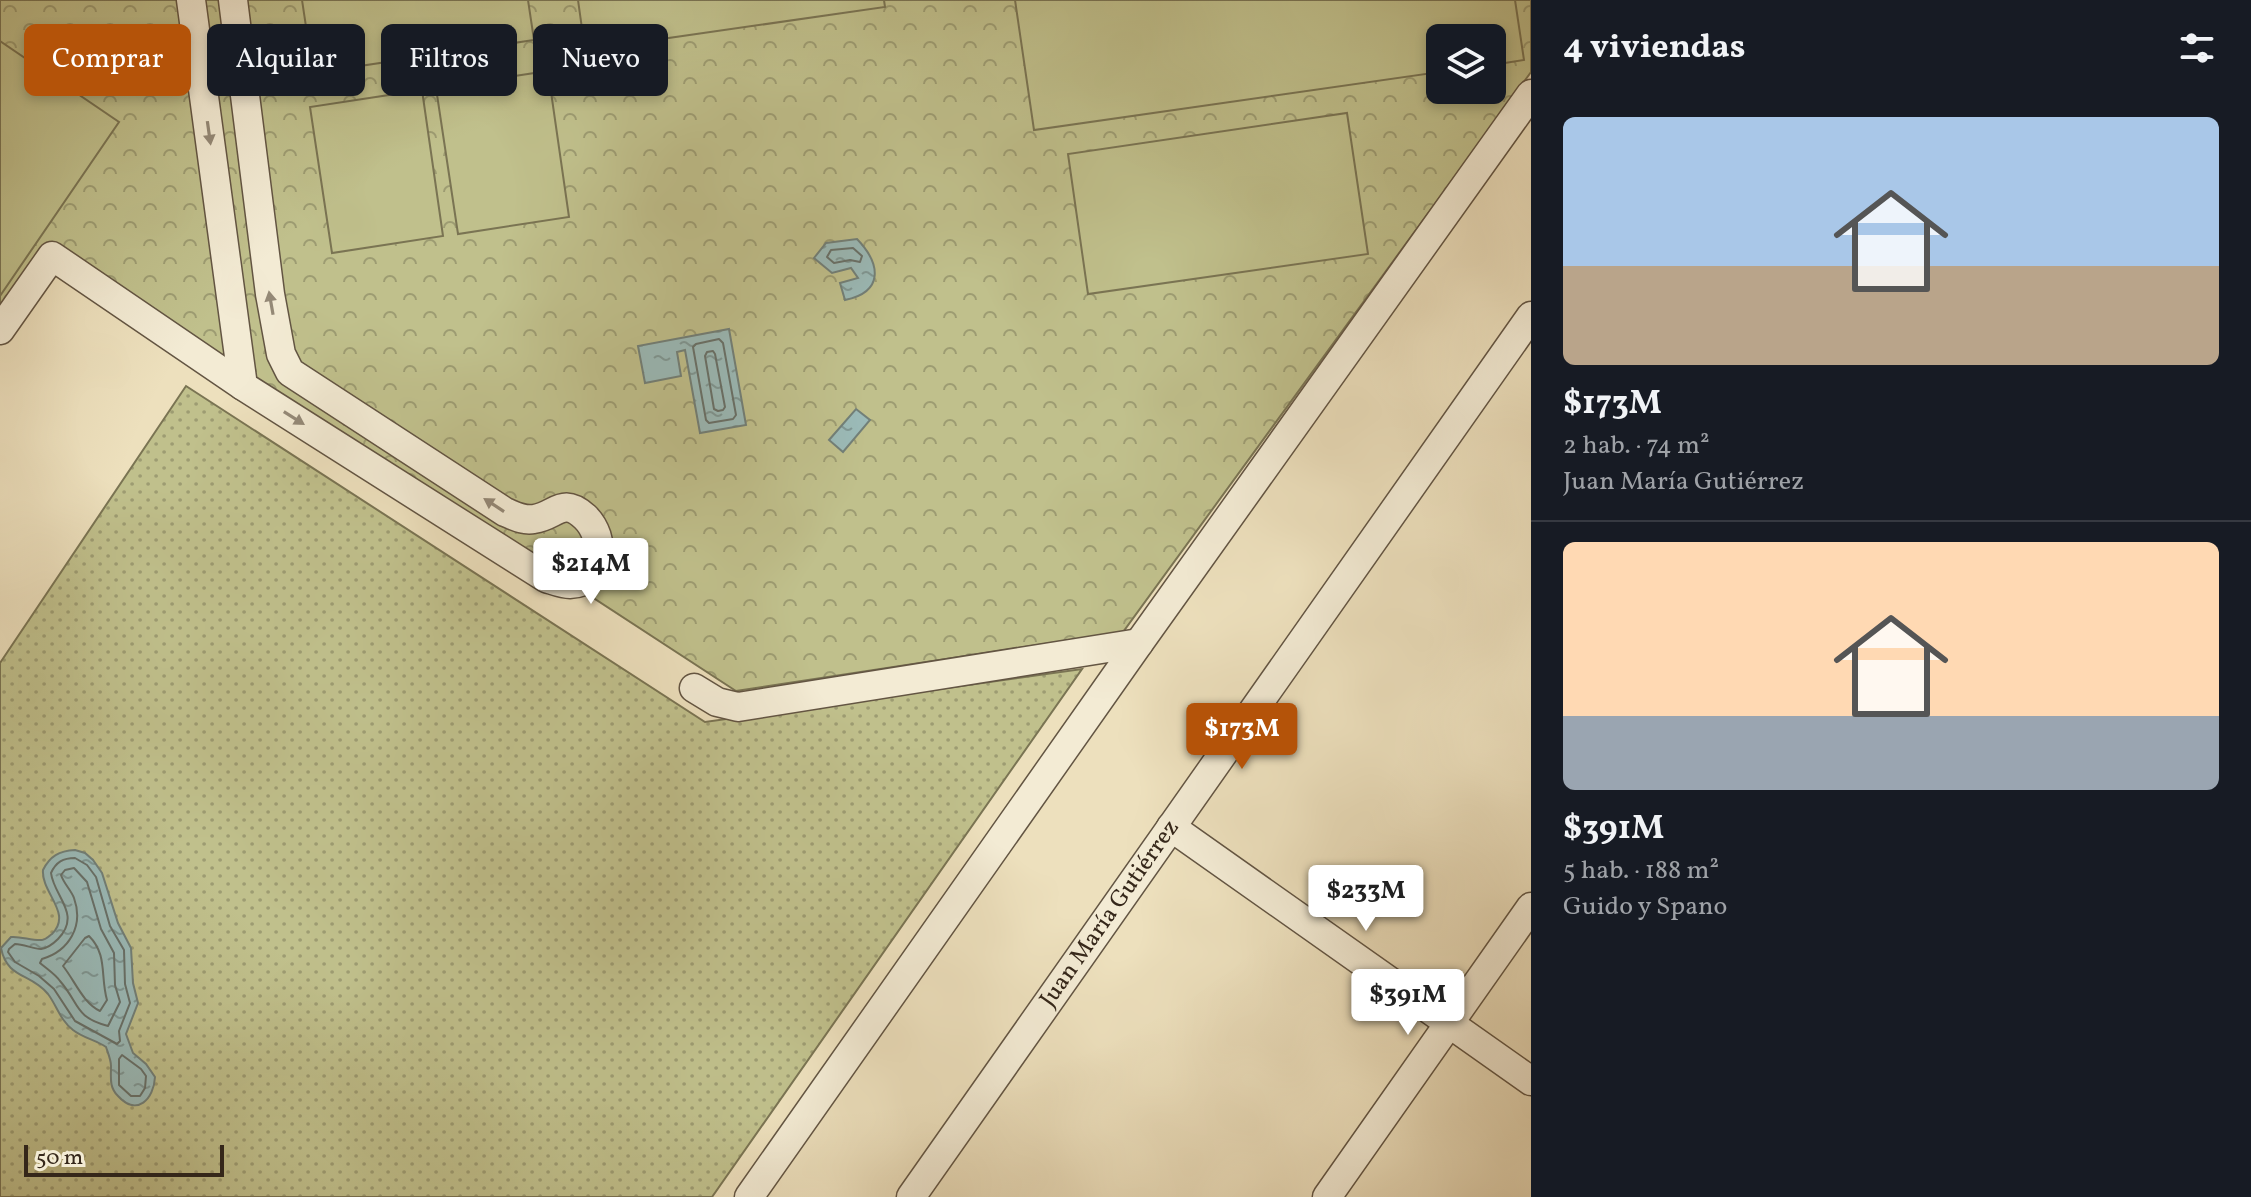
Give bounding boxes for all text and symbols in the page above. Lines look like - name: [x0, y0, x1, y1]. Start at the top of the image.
- chip: Comprar: [24, 24, 191, 96]
- chip: Alquilar: [207, 24, 365, 96]
- chip: Filtros: [381, 24, 517, 96]
- chip: Nuevo: [533, 24, 668, 96]
- map controls: [1426, 24, 1506, 104]
- button: layers: [1426, 24, 1506, 104]
- text: 4 viviendas: [1563, 25, 1746, 72]
- icon: filters: [2175, 26, 2219, 70]
- one-way arrow: [203, 121, 216, 146]
- icon: home: [1819, 169, 1963, 313]
- one-way arrow: [265, 290, 277, 315]
- text: $173M: [1563, 381, 1662, 428]
- one-way arrow: [283, 411, 305, 425]
- text: 2 hab. · 74 m²: [1563, 428, 1710, 464]
- text: Juan María Gutiérrez: [1563, 464, 1804, 500]
- one-way arrow: [483, 498, 505, 512]
- pin: $214M: [535, 538, 647, 606]
- text: $214M: [551, 546, 631, 582]
- icon: home: [1819, 594, 1963, 738]
- pin: $173M: [1186, 703, 1298, 771]
- text: $173M: [1204, 711, 1280, 747]
- text: $391M: [1563, 806, 1664, 853]
- street label: Juan María Gutiérrez: [1032, 813, 1188, 1015]
- text: 5 hab. · 188 m²: [1563, 853, 1719, 889]
- pin: $233M: [1310, 865, 1422, 933]
- text: $233M: [1326, 873, 1406, 909]
- text: Guido y Spano: [1563, 889, 1727, 925]
- pin: $391M: [1352, 969, 1464, 1037]
- text: $391M: [1369, 977, 1447, 1013]
- scale bar: [24, 1141, 224, 1177]
- text: 50 m: [36, 1143, 83, 1174]

